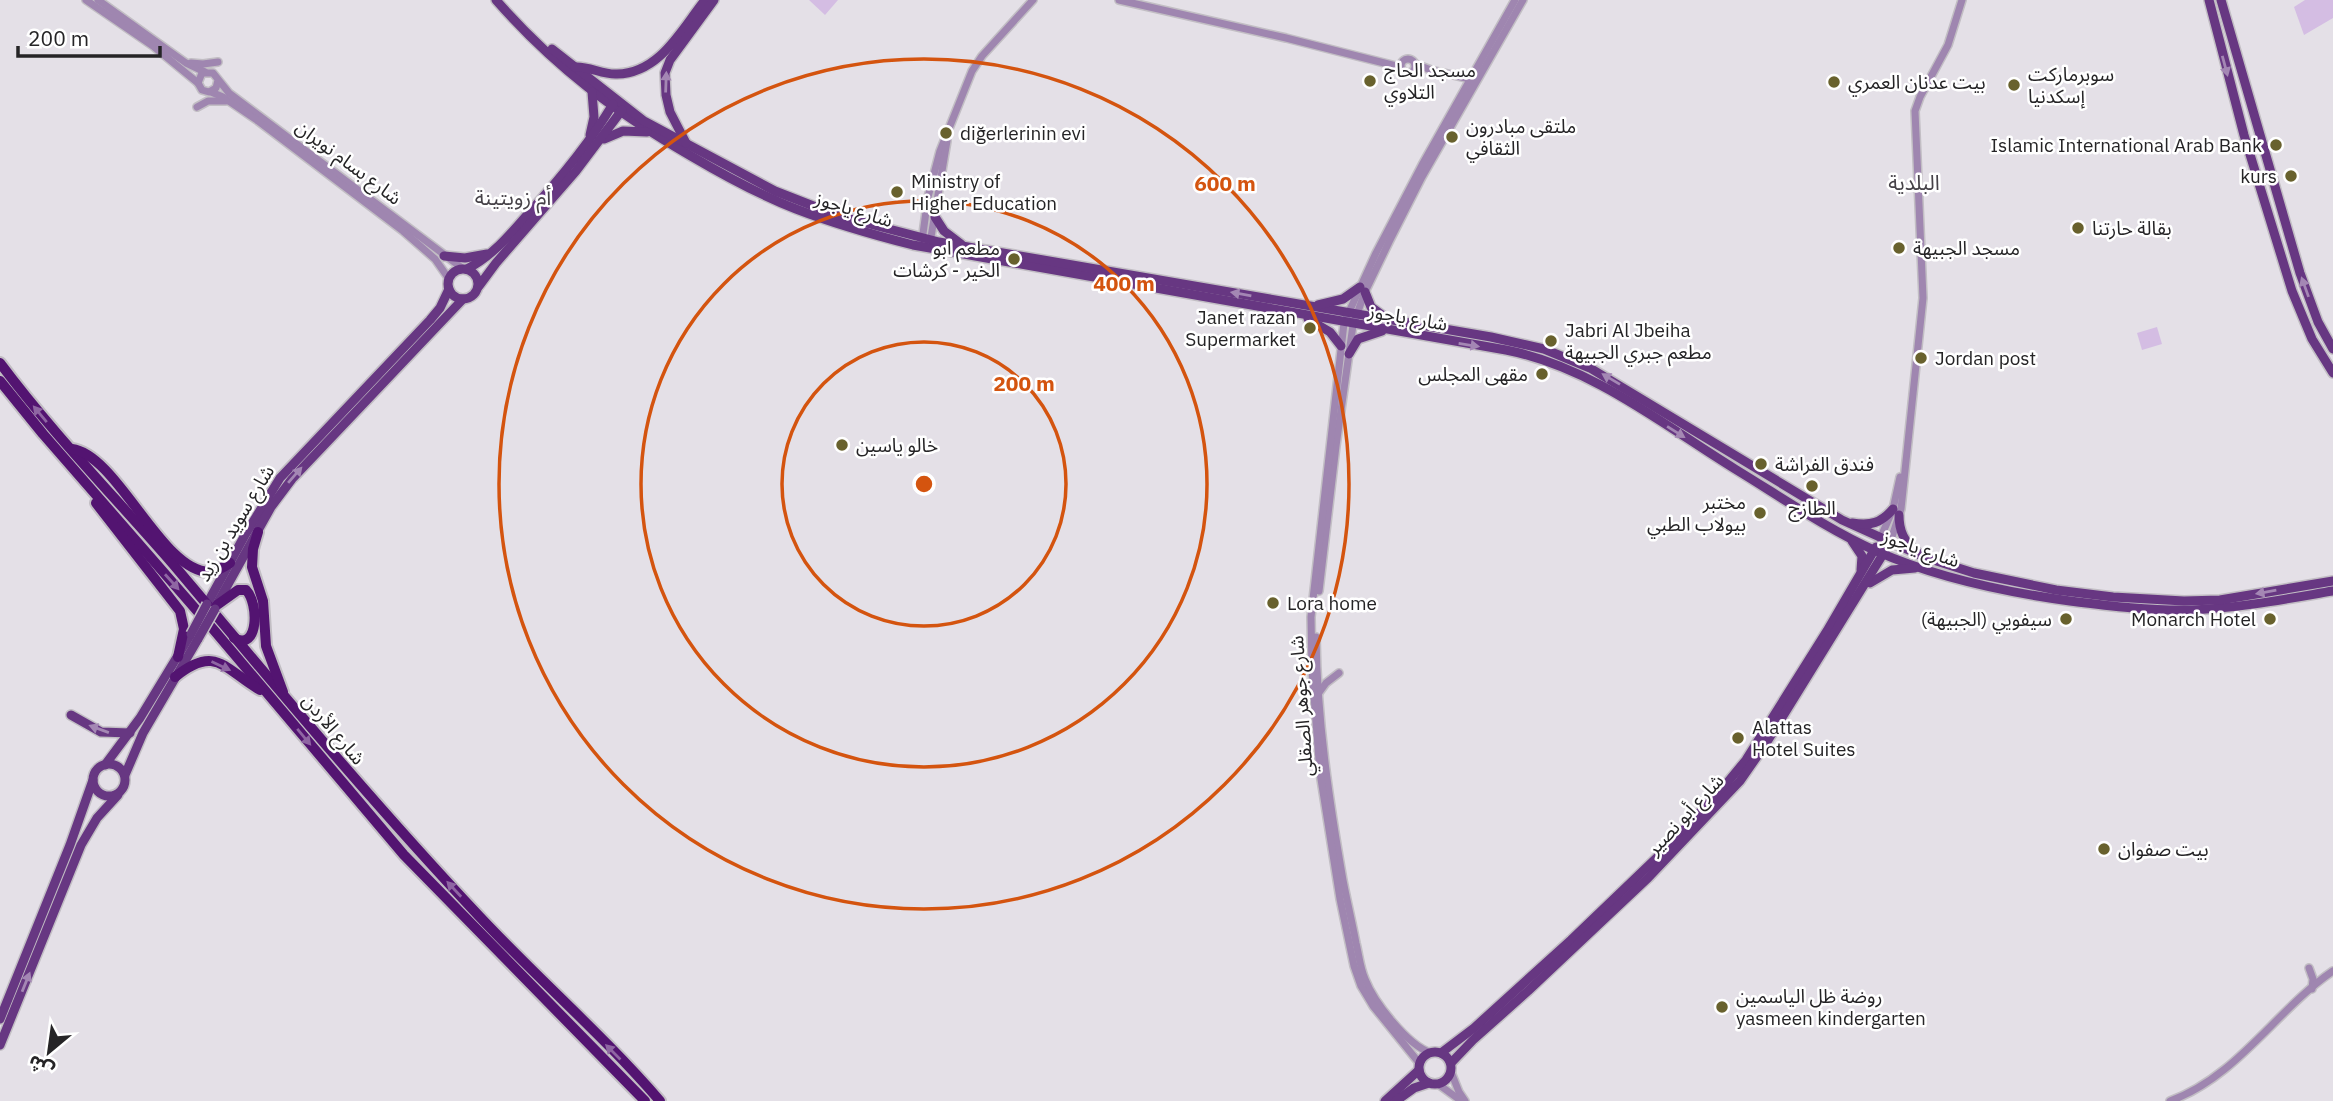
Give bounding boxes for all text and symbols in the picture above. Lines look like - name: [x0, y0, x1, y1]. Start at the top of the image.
- scale bar: [18, 14, 159, 58]
- text: 200 m: [28, 24, 89, 52]
- one-way arrow: [2220, 55, 2231, 77]
- place label: مسجد الحاج التلاوي: [1384, 58, 1476, 107]
- place label: سوبرماركت إسكدنيا: [2028, 62, 2114, 109]
- one-way arrow: [660, 70, 672, 92]
- place label: بيت عدنان العمري: [1848, 70, 1986, 97]
- marker: مسجد الحاج التلاوي: [1362, 73, 1378, 89]
- marker: بيت عدنان العمري: [1826, 74, 1842, 90]
- marker: سوبرماركت إسكدنيا: [2006, 77, 2022, 93]
- street label: شارع بسام نويران: [290, 114, 407, 212]
- place label: ملتقى مبادرون الثقافي: [1466, 114, 1576, 163]
- place label: diğerlerinin evi: [960, 121, 1086, 145]
- marker: diğerlerinin evi: [938, 125, 954, 141]
- marker: ملتقى مبادرون الثقافي: [1444, 129, 1460, 145]
- place label: Islamic International Arab Bank: [1990, 133, 2262, 157]
- marker: Islamic International Arab Bank: [2268, 137, 2284, 153]
- place label: kurs: [2240, 164, 2277, 188]
- district label: البلدية: [1888, 168, 1940, 196]
- marker: kurs: [2283, 168, 2299, 184]
- place label: Ministry of Higher Education: [911, 169, 1057, 215]
- text: 600 m: [1194, 169, 1256, 197]
- district label: أم زويتينة: [475, 183, 551, 214]
- marker: Ministry of Higher Education: [889, 184, 905, 200]
- street label: شارع ياجوز: [811, 186, 896, 234]
- place label: بقالة حارتنا: [2092, 216, 2172, 240]
- marker: بقالة حارتنا: [2070, 220, 2086, 236]
- place label: مطعم ابو الخير - كرشات: [893, 236, 1000, 282]
- place label: مسجد الجبيهة: [1913, 236, 2020, 260]
- marker: مسجد الجبيهة: [1891, 240, 1907, 256]
- marker: مطعم ابو الخير - كرشات: [1006, 251, 1022, 267]
- text: 400 m: [1093, 269, 1155, 297]
- one-way arrow: [2299, 276, 2310, 297]
- one-way arrow: [1230, 288, 1252, 299]
- street label: شارع ياجوز: [1365, 298, 1449, 338]
- place label: Janet razan Supermarket: [1185, 305, 1296, 351]
- place label: Jabri Al Jbeiha مطعم جبري الجبيهة: [1565, 318, 1712, 367]
- marker: Janet razan Supermarket: [1302, 320, 1318, 336]
- marker: Jabri Al Jbeiha مطعم جبري الجبيهة: [1543, 333, 1559, 349]
- one-way arrow: [1458, 340, 1480, 351]
- place label: Jordan post: [1935, 346, 2036, 370]
- marker: Jordan post: [1913, 350, 1929, 366]
- place label: مقهى المجلس: [1418, 362, 1528, 386]
- marker: مقهى المجلس: [1534, 366, 1550, 382]
- text: 200 m: [993, 369, 1055, 397]
- one-way arrow: [1601, 373, 1620, 385]
- one-way arrow: [33, 405, 48, 422]
- one-way arrow: [1666, 425, 1685, 438]
- place label: خالو ياسين: [856, 433, 938, 457]
- marker: خالو ياسين: [834, 437, 850, 453]
- place label: فندق الفراشة: [1775, 452, 1874, 476]
- marker: فندق الفراشة: [1753, 456, 1769, 472]
- street label: شارع سويد بن زيد: [191, 461, 281, 586]
- one-way arrow: [287, 467, 302, 484]
- centre of rings: [912, 472, 936, 496]
- marker: الطازج: [1804, 478, 1820, 494]
- place label: مختبر بيولاب الطبي: [1647, 490, 1746, 539]
- place label: الطازج: [1788, 496, 1836, 522]
- marker: مختبر بيولاب الطبي: [1752, 505, 1768, 521]
- street label: شارع ياجوز: [1878, 523, 1963, 574]
- one-way arrow: [164, 573, 179, 590]
- one-way arrow: [2255, 587, 2277, 598]
- place label: Lora home: [1287, 591, 1377, 615]
- marker: Lora home: [1265, 595, 1281, 611]
- place label: سيفويي (الجبيهة): [1921, 607, 2052, 634]
- place label: Monarch Hotel: [2131, 607, 2256, 631]
- marker: سيفويي (الجبيهة): [2058, 611, 2074, 627]
- marker: Monarch Hotel: [2262, 611, 2278, 627]
- street label: شارع جوهر الصقلي: [1284, 635, 1321, 777]
- one-way arrow: [211, 660, 231, 672]
- street label: شارع الأردن: [296, 689, 371, 771]
- place label: Alattas Hotel Suites: [1752, 715, 1856, 761]
- one-way arrow: [88, 723, 109, 734]
- one-way arrow: [296, 729, 311, 746]
- marker: Alattas Hotel Suites: [1730, 730, 1746, 746]
- street label: شارع أبو نصير: [1641, 768, 1730, 862]
- place label: بيت صفوان: [2118, 837, 2209, 861]
- marker: بيت صفوان: [2096, 841, 2112, 857]
- one-way arrow: [446, 881, 462, 898]
- one-way arrow: [20, 971, 31, 992]
- place label: روضة ظل الياسمين yasmeen kindergarten: [1736, 984, 1926, 1030]
- marker: روضة ظل الياسمين yasmeen kindergarten: [1714, 999, 1730, 1015]
- north arrow: [14, 1017, 84, 1087]
- one-way arrow: [605, 1044, 622, 1060]
- text: ش: [24, 1050, 58, 1084]

